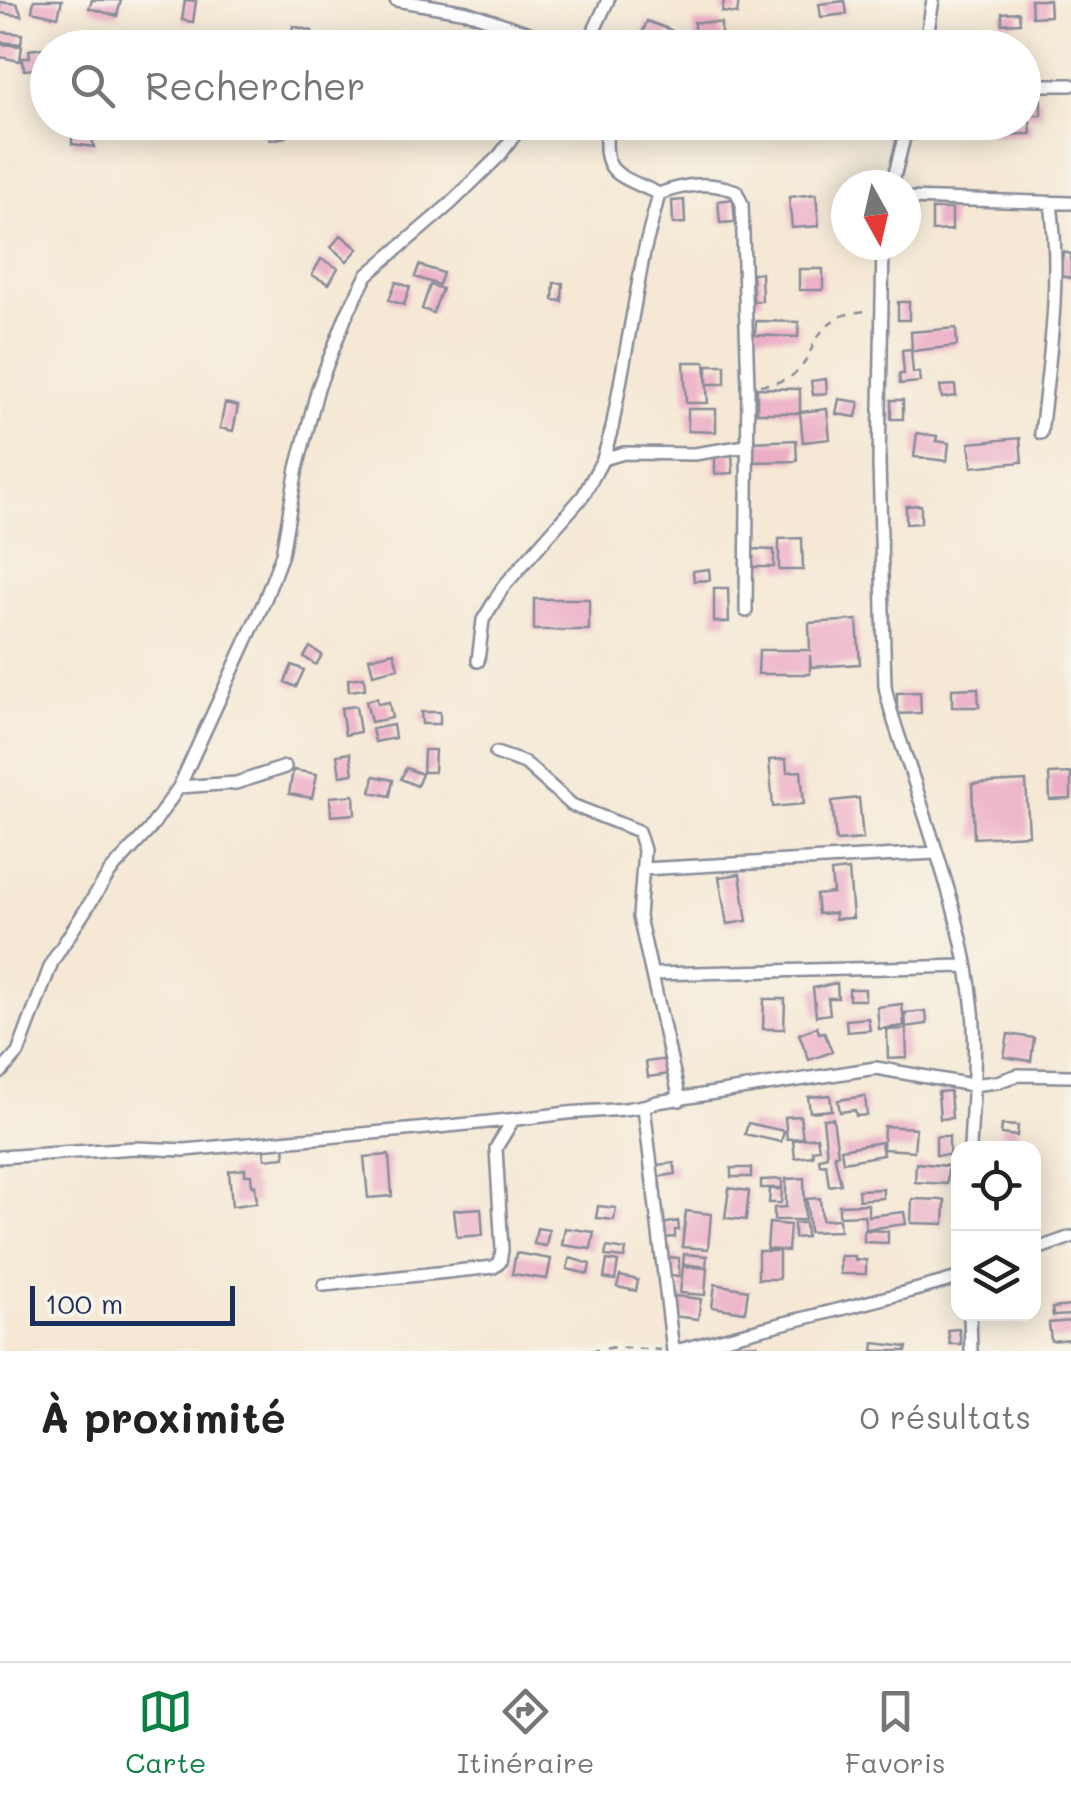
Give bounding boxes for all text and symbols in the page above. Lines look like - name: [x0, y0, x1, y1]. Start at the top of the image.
- search box: [30, 30, 1041, 140]
- icon: search: [65, 58, 120, 113]
- text: Rechercher: [145, 60, 366, 110]
- north arrow: [831, 170, 921, 260]
- map controls: [951, 1141, 1041, 1321]
- button: locate: [951, 1141, 1041, 1231]
- button: layers: [951, 1231, 1041, 1321]
- scale bar: [30, 1281, 235, 1326]
- text: 100 m: [45, 1285, 123, 1321]
- text: À proximité: [40, 1389, 286, 1444]
- text: 0 résultats: [860, 1395, 1031, 1437]
- tab: Carte: [125, 1684, 206, 1780]
- tab: Itinéraire: [457, 1684, 594, 1780]
- tab: Favoris: [845, 1684, 946, 1780]

